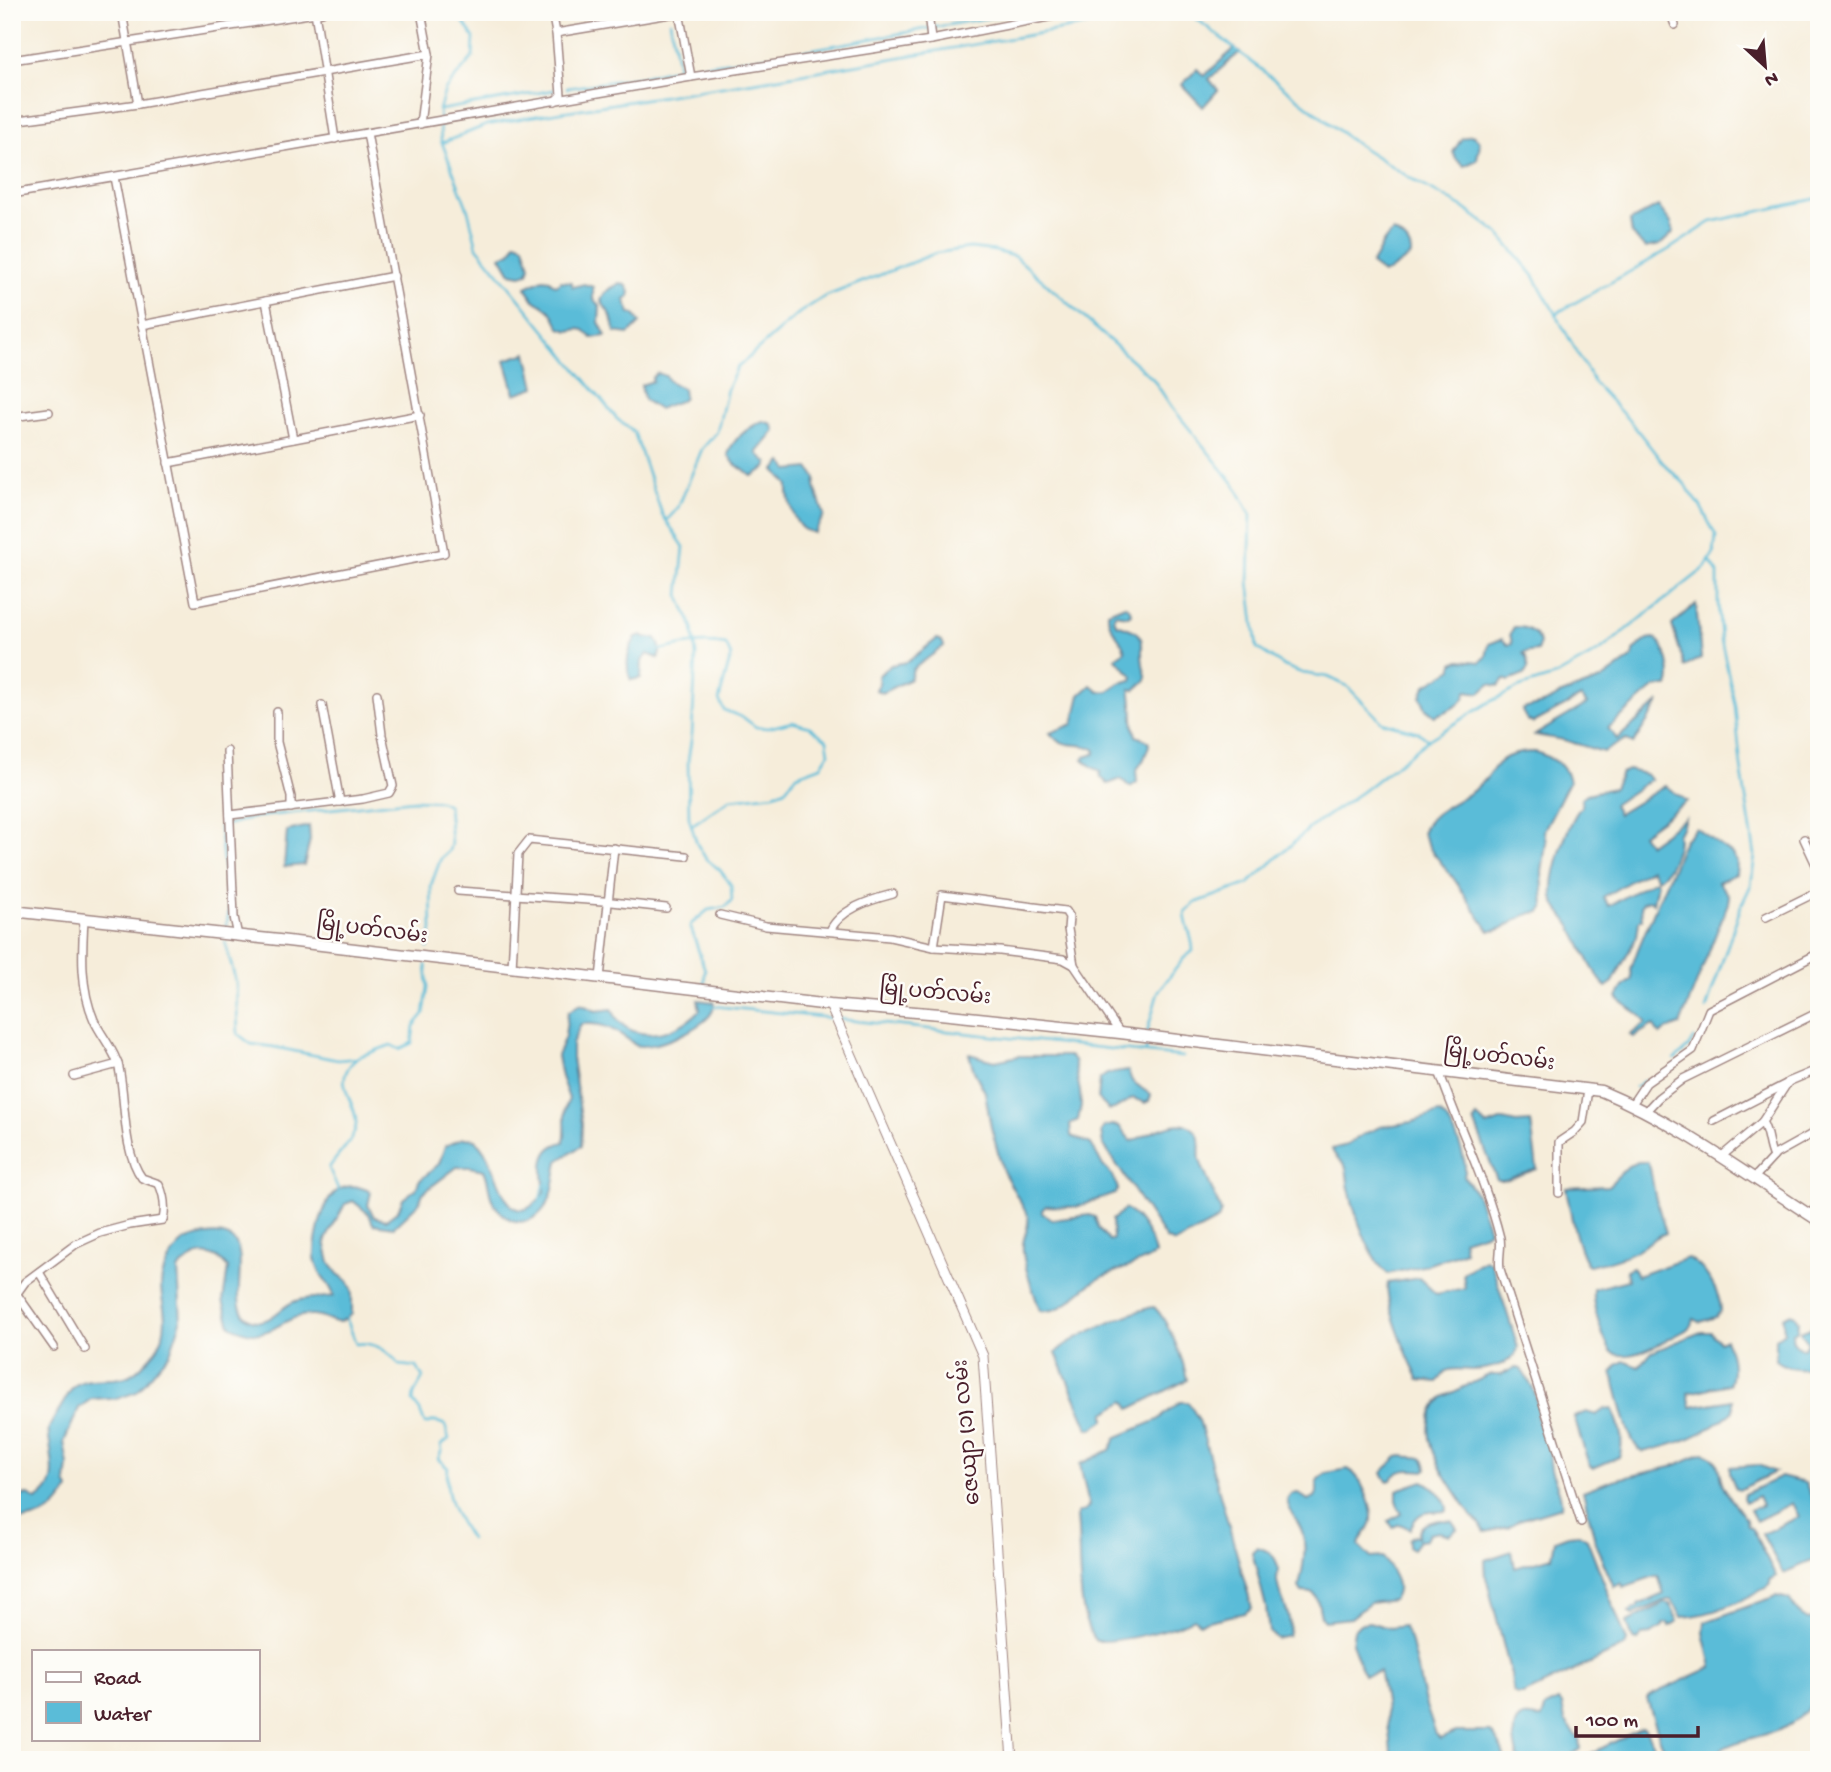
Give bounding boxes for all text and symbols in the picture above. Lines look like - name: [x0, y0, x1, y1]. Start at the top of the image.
- north arrow: [1730, 32, 1800, 102]
- text: N: [1760, 65, 1782, 91]
- street label: မြို့ပတ်လမ်း: [315, 906, 430, 952]
- street label: မြို့ပတ်လမ်း: [878, 971, 992, 1013]
- street label: မြို့ပတ်လမ်း: [1442, 1033, 1557, 1079]
- street label: ဇေယျာ (၁) လမ်း: [943, 1358, 990, 1506]
- legend: [32, 1650, 259, 1740]
- text: Road: [94, 1668, 142, 1693]
- scale bar: [1576, 1695, 1698, 1739]
- text: Water: [94, 1704, 152, 1729]
- text: 100 m: [1585, 1710, 1638, 1735]

